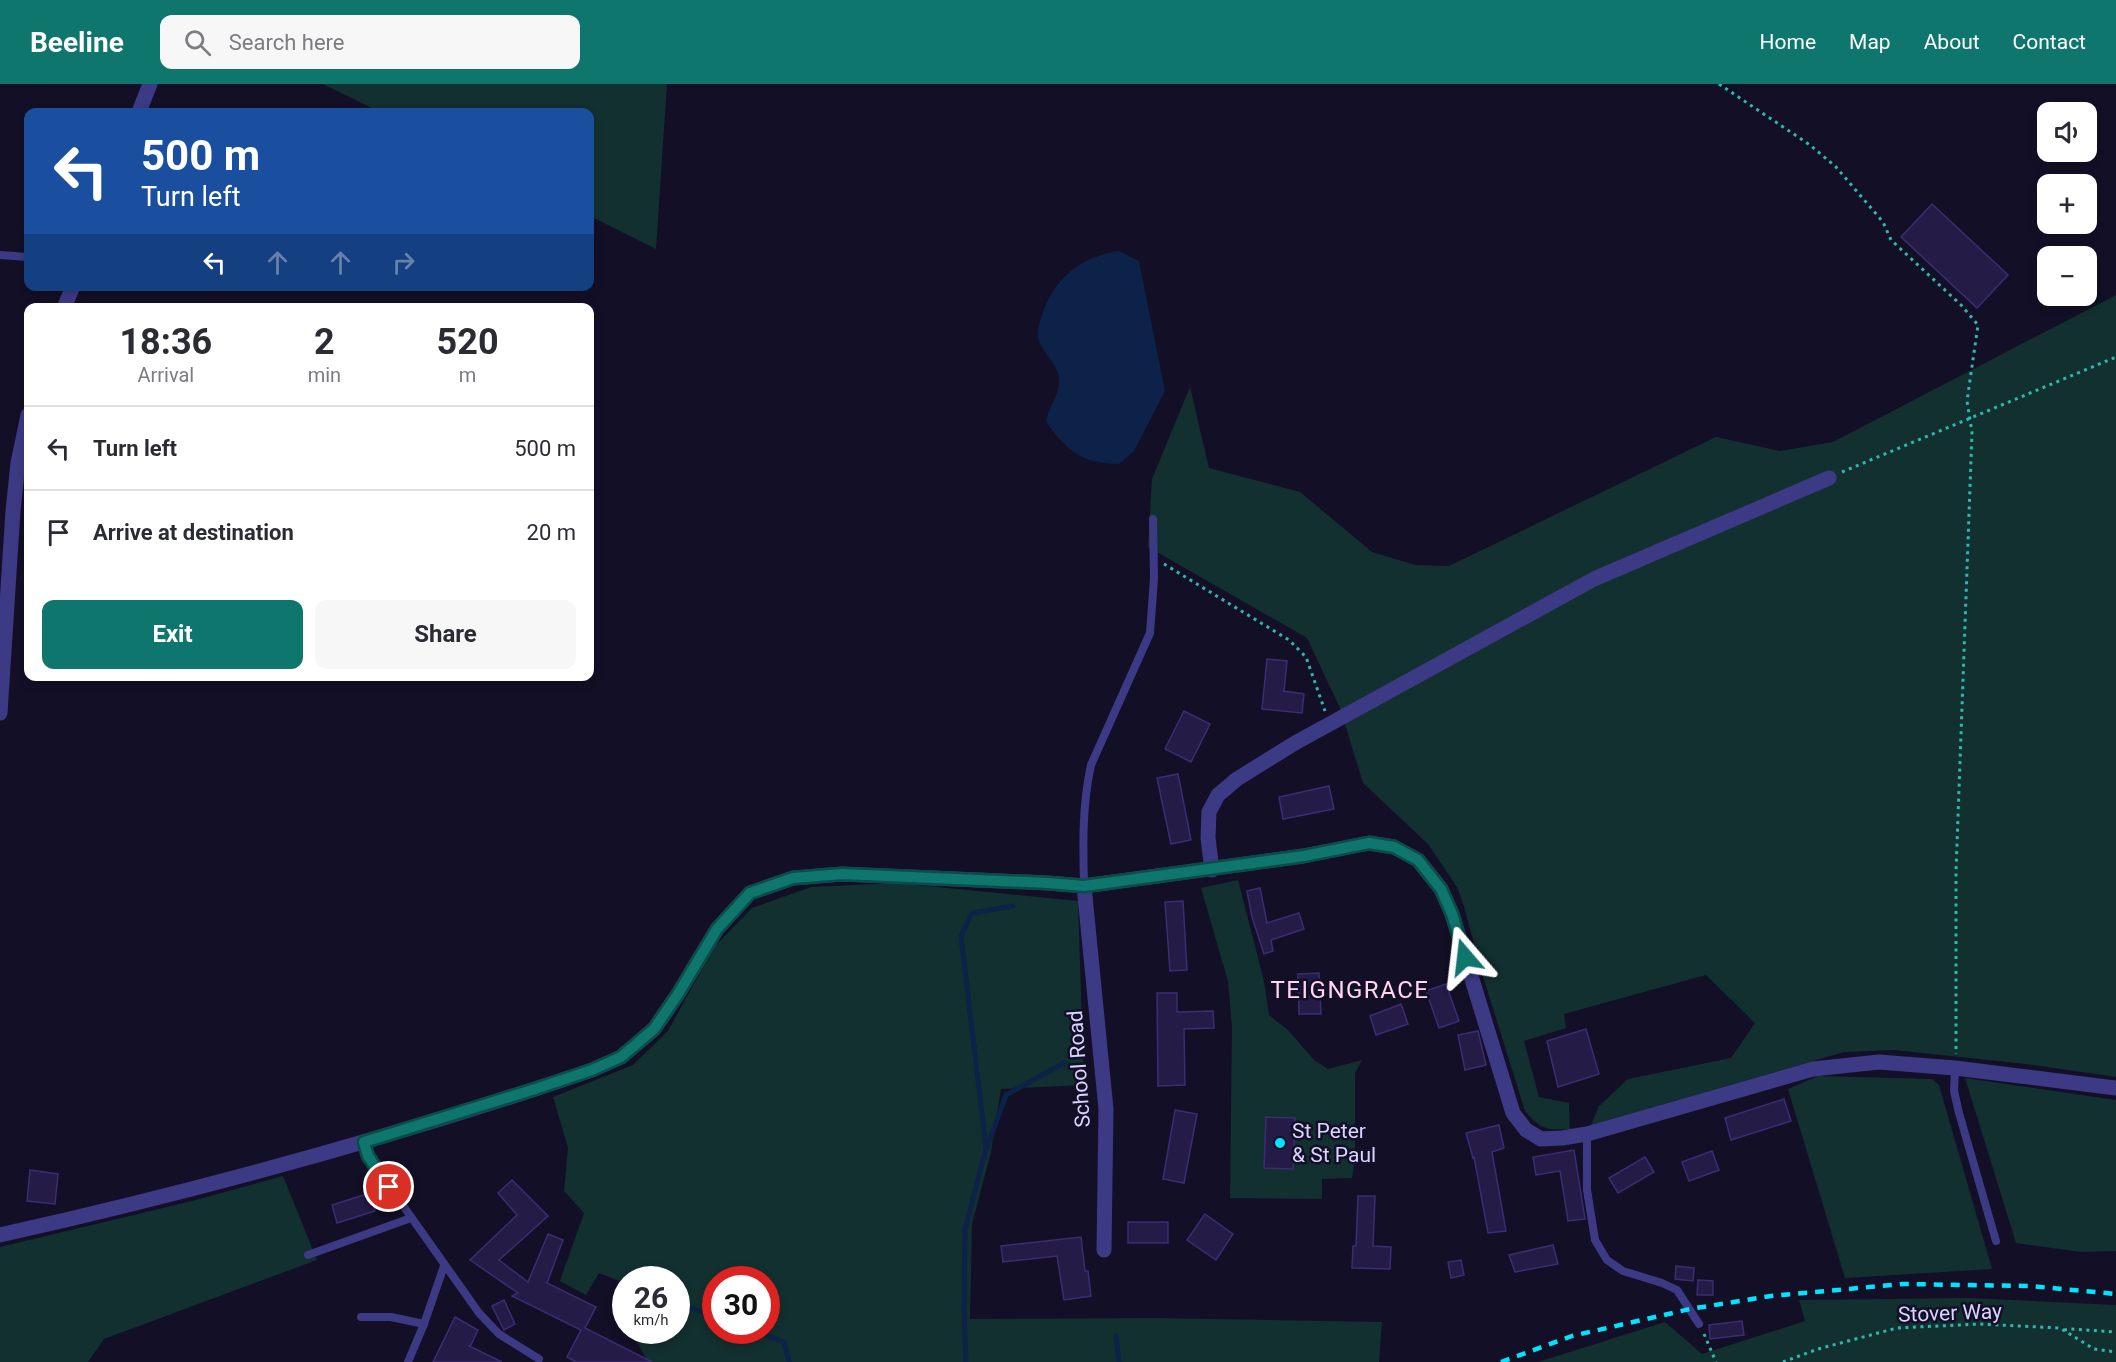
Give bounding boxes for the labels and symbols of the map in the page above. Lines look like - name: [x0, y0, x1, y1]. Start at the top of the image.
- position arrow: [1433, 925, 1497, 989]
- district label: TEIGNGRACE: [1271, 976, 1429, 1004]
- street label: School Road: [1063, 1010, 1095, 1128]
- place label: St Peter & St Paul: [1292, 1119, 1376, 1167]
- marker: St Peter & St Paul: [1273, 1136, 1287, 1150]
- pin: [363, 1161, 414, 1212]
- speed limit sign: 30: [702, 1266, 780, 1344]
- street label: Stover Way: [1898, 1299, 2002, 1327]

